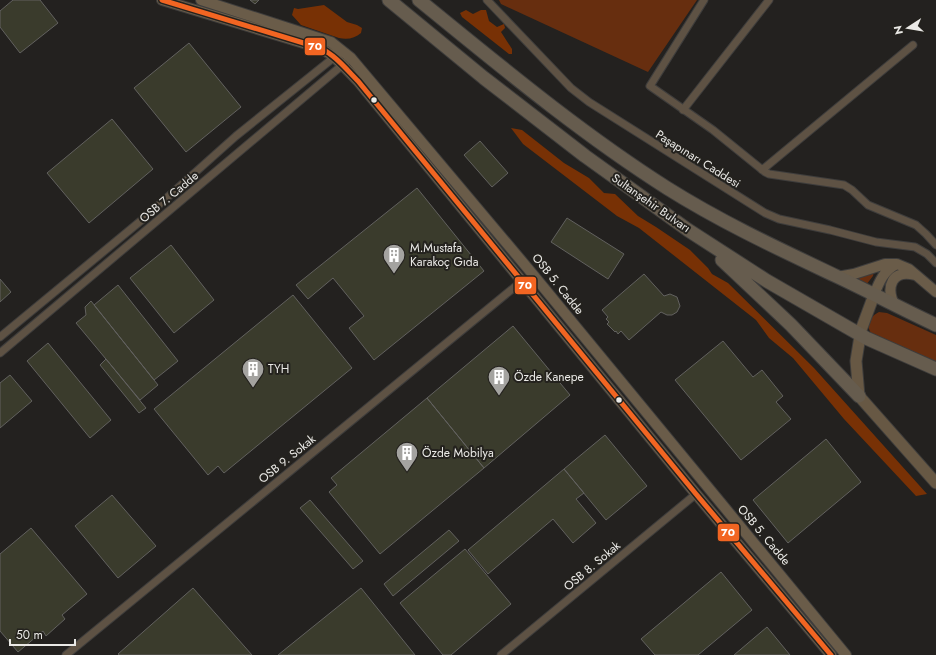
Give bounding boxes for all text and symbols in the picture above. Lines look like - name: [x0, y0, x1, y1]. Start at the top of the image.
- north arrow: [888, 8, 928, 48]
- text: N: [889, 24, 907, 36]
- line badge: 70: [304, 37, 326, 56]
- text: 70: [308, 38, 322, 54]
- unlabelled marker: [369, 95, 379, 105]
- street label: Paşapınarı Caddesi: [652, 126, 744, 192]
- street label: OSB 7. Cadde: [135, 167, 203, 227]
- street label: Sultanşehir Bulvarı: [608, 169, 694, 237]
- place label: M.Mustafa Karakoç Gıda: [410, 239, 479, 271]
- building icon: M.Mustafa Karakoç Gıda: [381, 242, 407, 275]
- street label: OSB 5. Cadde: [528, 250, 588, 318]
- line badge: 70: [514, 276, 537, 295]
- text: 70: [518, 277, 532, 293]
- building icon: TYH: [240, 356, 266, 389]
- place label: TYH: [268, 360, 289, 378]
- building icon: Özde Kanepe: [486, 364, 512, 397]
- place label: Özde Kanepe: [514, 368, 584, 386]
- unlabelled marker: [614, 395, 624, 405]
- street label: OSB 9. Sokak: [254, 430, 320, 488]
- building icon: Özde Mobilya: [394, 440, 420, 473]
- place label: Özde Mobilya: [422, 444, 494, 462]
- street label: OSB 5. Cadde: [733, 501, 795, 569]
- line badge: 70: [717, 523, 740, 542]
- text: 70: [721, 524, 735, 540]
- street label: OSB 8. Sokak: [560, 536, 625, 595]
- scale bar: [10, 621, 75, 647]
- text: 50 m: [16, 626, 43, 644]

